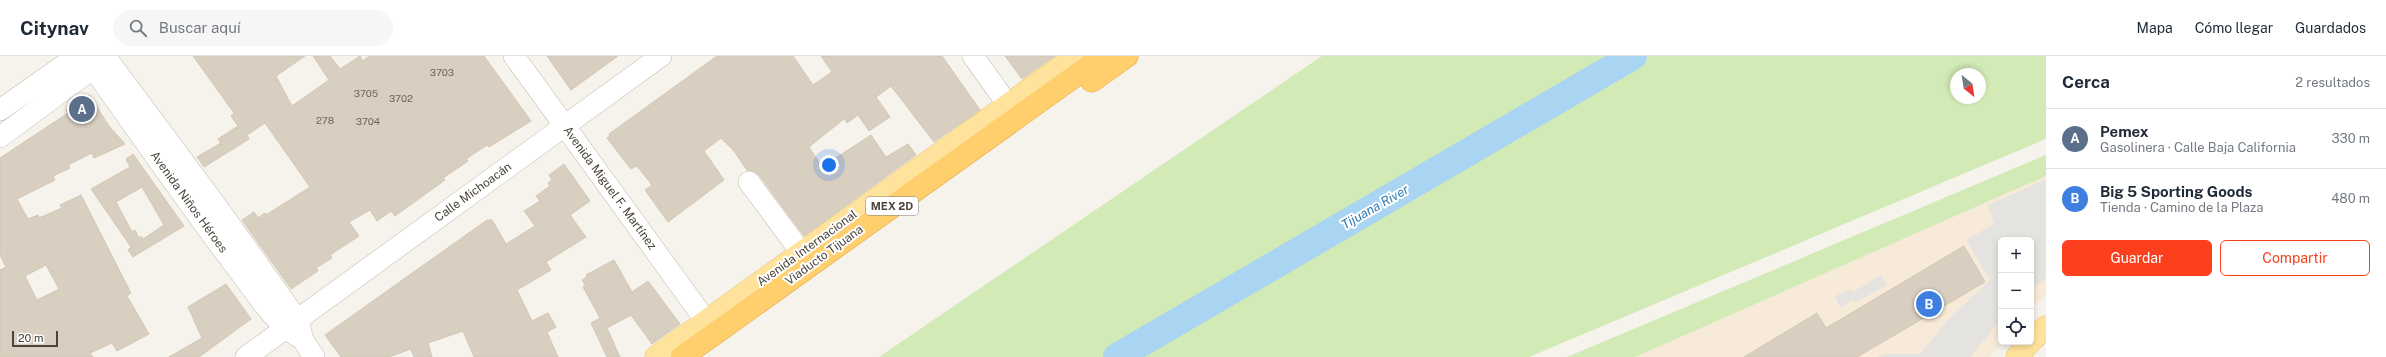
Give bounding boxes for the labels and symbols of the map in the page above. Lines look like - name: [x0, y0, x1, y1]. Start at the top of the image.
- house number: 3703: [430, 66, 454, 78]
- north arrow: [1950, 68, 1986, 104]
- house number: 3705: [354, 87, 378, 99]
- house number: 3702: [389, 92, 413, 104]
- pin: A: [69, 94, 95, 124]
- house number: 278: [316, 114, 334, 126]
- house number: 3704: [356, 115, 380, 127]
- street label: Avenida Miguel F. Martínez: [561, 124, 660, 253]
- street label: Avenida Niños Héroes: [147, 149, 231, 255]
- your location: [819, 155, 839, 175]
- street label: Calle Michoacán: [432, 159, 514, 225]
- water label: Tijuana River: [1339, 182, 1411, 232]
- road number: MEX 2D: [866, 197, 918, 215]
- street label: Avenida Internacional: [754, 207, 860, 289]
- street label: Viaducto Tijuana: [782, 222, 866, 288]
- pin: B: [1916, 289, 1942, 319]
- scale bar: [12, 329, 58, 348]

